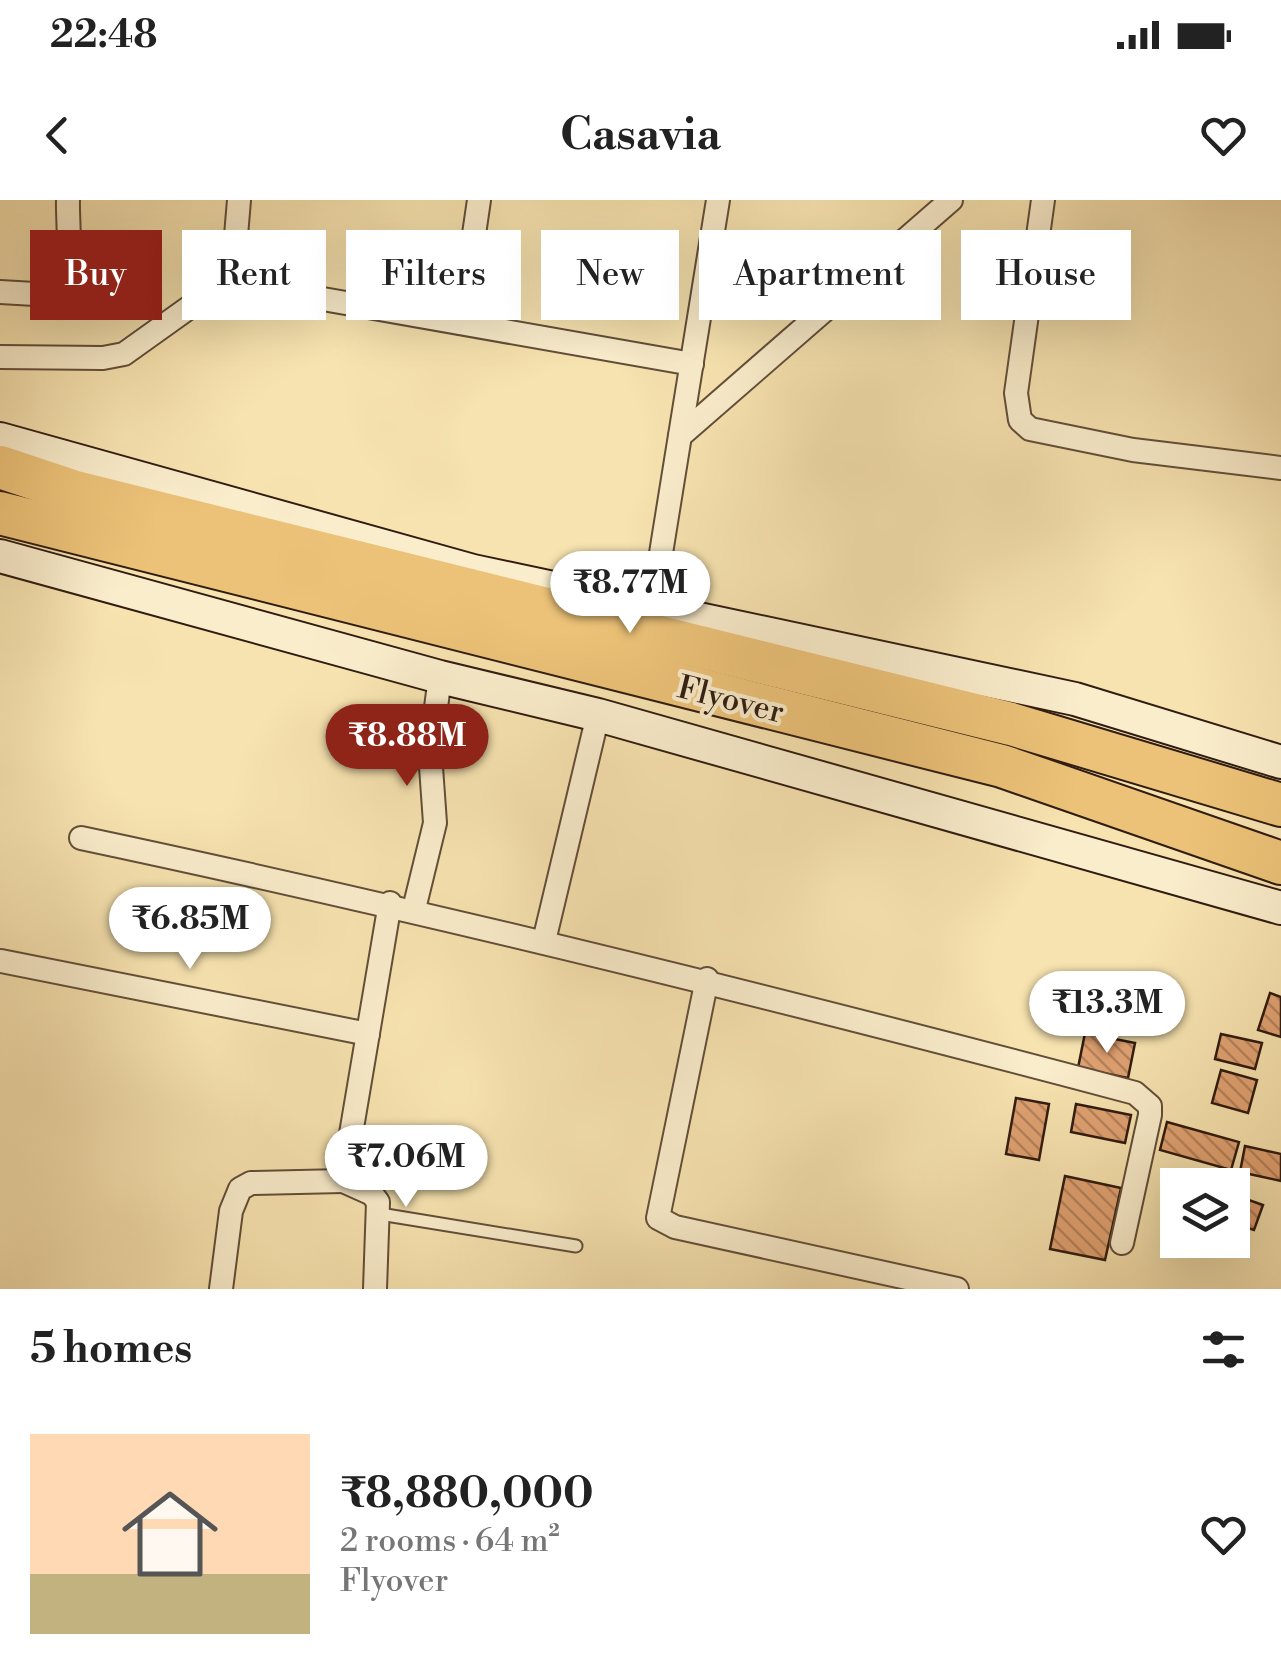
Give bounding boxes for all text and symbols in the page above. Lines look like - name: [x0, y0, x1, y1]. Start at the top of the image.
- text: 22:48: [50, 12, 158, 59]
- text: Casavia: [560, 107, 721, 164]
- icon: back: [30, 108, 85, 163]
- icon: heart: [1196, 108, 1251, 163]
- chip: Buy: [30, 230, 162, 320]
- chip: Rent: [182, 230, 326, 320]
- chip: Filters: [346, 230, 521, 320]
- chip: New: [541, 230, 679, 320]
- chip: Apartment: [699, 230, 941, 320]
- chip: House: [961, 230, 1131, 320]
- pin: ₹8.77M: [549, 551, 711, 636]
- text: ₹8.77M: [572, 563, 688, 603]
- street label: Flyover: [673, 667, 788, 733]
- pin: ₹8.88M: [326, 704, 488, 789]
- text: ₹8.88M: [348, 716, 466, 756]
- pin: ₹6.85M: [109, 887, 271, 972]
- text: ₹6.85M: [131, 899, 249, 939]
- pin: ₹13.3M: [1026, 971, 1188, 1056]
- text: ₹13.3M: [1051, 983, 1163, 1023]
- pin: ₹7.06M: [325, 1125, 487, 1210]
- text: ₹7.06M: [347, 1137, 465, 1177]
- map controls: [1160, 1168, 1250, 1258]
- button: layers: [1160, 1168, 1250, 1258]
- icon: filters: [1196, 1322, 1251, 1377]
- text: 5 homes: [30, 1323, 192, 1376]
- text: ₹8,880,000: [340, 1468, 594, 1521]
- icon: home: [110, 1474, 230, 1594]
- icon: heart: [1196, 1507, 1251, 1562]
- text: 2 rooms · 64 m²: [340, 1521, 560, 1561]
- text: Flyover: [340, 1561, 448, 1601]

